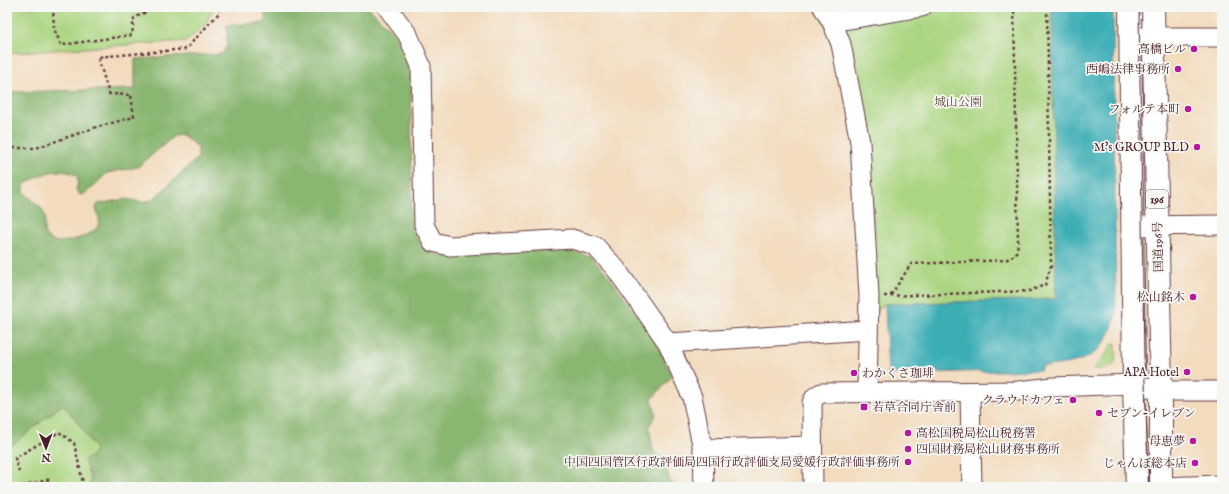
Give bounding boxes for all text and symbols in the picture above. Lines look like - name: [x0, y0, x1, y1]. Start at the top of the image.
- place label: 高橋ビル: [1138, 42, 1186, 57]
- marker: 高橋ビル: [1189, 44, 1199, 54]
- place label: 西嶋法律事務所: [1086, 62, 1170, 77]
- marker: 西嶋法律事務所: [1173, 64, 1183, 74]
- park label: 城山公園: [934, 95, 982, 110]
- place label: フォルテ本町: [1109, 102, 1180, 117]
- marker: フォルテ本町: [1183, 104, 1193, 114]
- place label: M's GROUP BLD: [1094, 140, 1189, 155]
- marker: M's GROUP BLD: [1192, 142, 1202, 152]
- road number: 196: [1146, 190, 1168, 208]
- street label: 国道196号: [1151, 221, 1166, 273]
- place label: 松山銘木: [1137, 290, 1185, 305]
- marker: 松山銘木: [1188, 292, 1198, 302]
- place label: APA Hotel: [1123, 365, 1180, 380]
- place label: わかくさ珈琲: [862, 366, 934, 381]
- marker: APA Hotel: [1182, 367, 1192, 377]
- marker: わかくさ珈琲: [849, 368, 859, 378]
- place label: クラウドカフェ: [982, 393, 1065, 408]
- marker: クラウドカフェ: [1068, 395, 1078, 405]
- place label: 若草合同庁舎前: [872, 400, 956, 415]
- marker: 若草合同庁舎前: [859, 402, 869, 412]
- place label: セブン-イレブン: [1107, 406, 1196, 421]
- marker: セブン-イレブン: [1094, 408, 1104, 418]
- place label: 高松国税局松山税務署: [916, 426, 1036, 441]
- north arrow: [26, 428, 66, 468]
- marker: 高松国税局松山税務署: [903, 428, 913, 438]
- place label: 母恵夢: [1149, 434, 1185, 449]
- marker: 母恵夢: [1188, 436, 1198, 446]
- place label: 四国財務局松山財務事務所: [916, 442, 1060, 457]
- marker: 四国財務局松山財務事務所: [903, 444, 913, 454]
- text: N: [41, 450, 52, 464]
- place label: 中国四国管区行政評価局四国行政評価支局愛媛行政評価事務所: [564, 455, 900, 470]
- place label: じゃんぼ総本店: [1103, 456, 1187, 471]
- marker: 中国四国管区行政評価局四国行政評価支局愛媛行政評価事務所: [903, 457, 913, 467]
- marker: じゃんぼ総本店: [1190, 458, 1200, 468]

